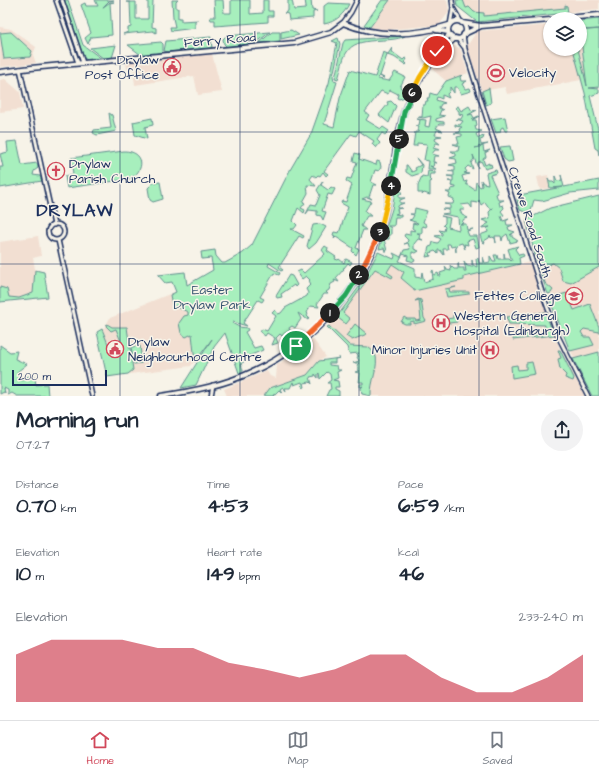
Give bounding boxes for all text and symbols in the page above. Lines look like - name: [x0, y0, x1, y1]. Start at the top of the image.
- map controls: [543, 12, 587, 56]
- button: layers: [543, 12, 587, 56]
- street label: Ferry Road: [183, 28, 257, 53]
- pin: [420, 34, 454, 68]
- icon: check: [426, 40, 448, 62]
- place label: Drylaw Post Office: [85, 51, 159, 84]
- public building icon: Drylaw Post Office: [162, 57, 182, 77]
- sports icon: Velocity: [486, 63, 506, 83]
- place label: Velocity: [509, 64, 556, 83]
- pin: 6: [402, 83, 422, 103]
- text: 6: [409, 85, 415, 100]
- pin: 5: [389, 129, 409, 149]
- text: 5: [395, 131, 403, 146]
- place label: Drylaw Parish Church: [69, 155, 156, 188]
- church icon: Drylaw Parish Church: [46, 161, 66, 181]
- street label: Crewe Road South: [504, 164, 557, 280]
- pin: 4: [381, 176, 401, 196]
- text: 4: [387, 178, 395, 193]
- district label: DRYLAW: [37, 199, 113, 223]
- pin: 3: [370, 222, 390, 242]
- text: 3: [377, 224, 383, 239]
- pin: 2: [349, 265, 369, 285]
- text: 2: [356, 267, 362, 282]
- park label: Easter Drylaw Park: [173, 281, 251, 315]
- school or university icon: Fettes College: [564, 286, 584, 306]
- place label: Fettes College: [474, 287, 561, 306]
- pin: 1: [320, 303, 340, 323]
- text: 1: [329, 305, 331, 320]
- place label: Western General Hospital (Edinburgh): [454, 307, 570, 341]
- hospital icon: Western General Hospital (Edinburgh): [431, 313, 451, 333]
- pin: [279, 329, 313, 363]
- place label: Drylaw Neighbourhood Centre: [128, 333, 262, 367]
- icon: arrive: [285, 335, 307, 357]
- public building icon: Drylaw Neighbourhood Centre: [105, 339, 125, 359]
- hospital icon: Minor Injuries Unit: [480, 340, 500, 360]
- place label: Minor Injuries Unit: [372, 341, 478, 359]
- scale bar: [12, 368, 107, 387]
- text: 200 m: [18, 369, 51, 384]
- text: Morning run: [16, 405, 139, 436]
- button: share: [541, 409, 583, 451]
- text: 07:27: [16, 436, 50, 454]
- text: Distance: [16, 477, 59, 492]
- text: Time: [207, 477, 230, 492]
- text: Pace: [398, 477, 424, 492]
- text: 0.70: [16, 492, 56, 520]
- text: 4:53: [207, 492, 248, 520]
- text: 6:59: [398, 492, 439, 520]
- text: km: [56, 501, 76, 516]
- text: /km: [439, 501, 464, 516]
- text: Elevation: [16, 545, 59, 560]
- text: Heart rate: [207, 545, 262, 560]
- text: kcal: [398, 545, 419, 560]
- text: 10: [16, 560, 31, 588]
- text: 149: [207, 560, 235, 588]
- text: 46: [398, 560, 424, 588]
- text: m: [31, 569, 44, 584]
- text: bpm: [235, 569, 260, 584]
- text: Elevation: [16, 608, 67, 626]
- text: 233–240 m: [518, 608, 583, 626]
- tab: Home: [87, 729, 114, 768]
- tab: Map: [287, 729, 309, 768]
- tab: Saved: [482, 729, 512, 768]

